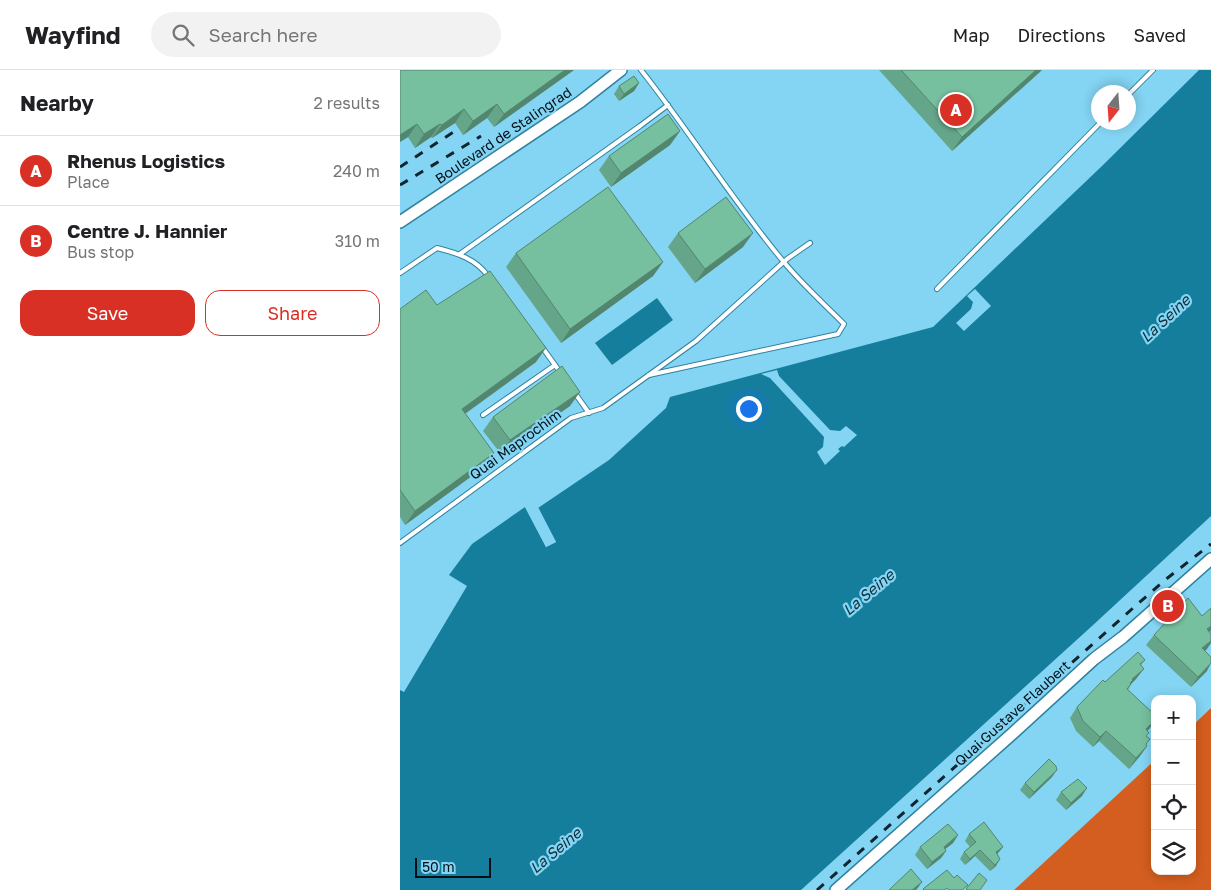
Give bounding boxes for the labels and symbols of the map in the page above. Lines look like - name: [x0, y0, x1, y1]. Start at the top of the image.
- street label: Boulevard de Stalingrad: [432, 83, 574, 187]
- north arrow: [1091, 85, 1136, 130]
- pin: A: [940, 91, 972, 129]
- water label: La Seine: [1136, 290, 1194, 345]
- your location: [736, 396, 762, 422]
- street label: Quai Maprochim: [466, 405, 564, 483]
- water label: La Seine: [839, 565, 898, 619]
- pin: B: [1152, 587, 1184, 625]
- street label: Quai Gustave Flaubert: [951, 657, 1073, 769]
- water label: La Seine: [526, 823, 585, 877]
- scale bar: [415, 855, 491, 878]

